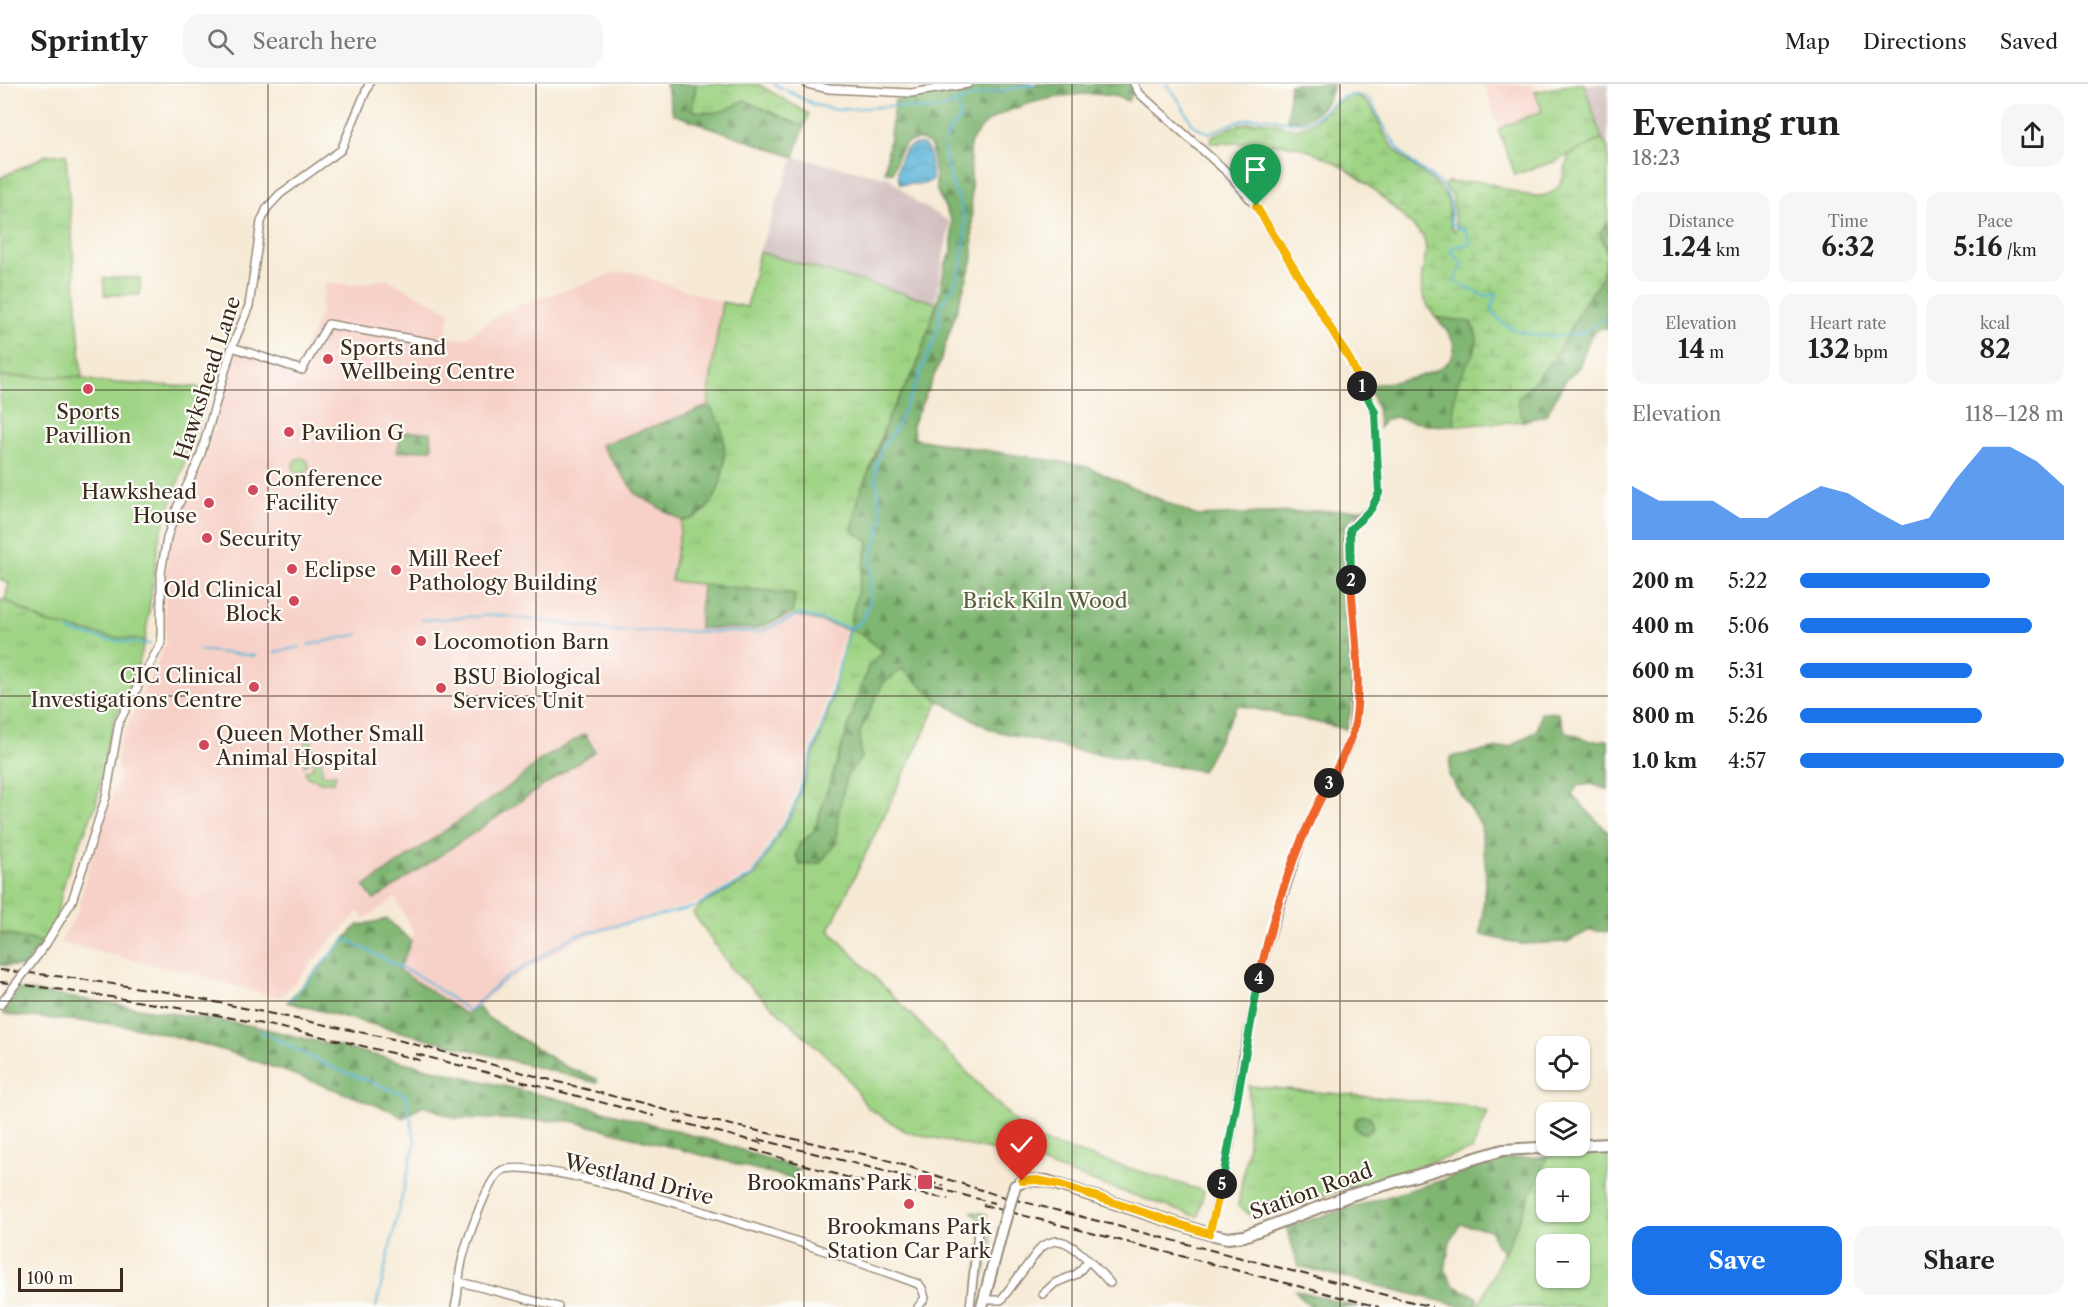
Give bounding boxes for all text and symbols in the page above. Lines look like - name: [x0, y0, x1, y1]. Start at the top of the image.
- search box: [183, 14, 603, 68]
- text: Sprintly: [30, 24, 147, 58]
- icon: search: [204, 25, 237, 58]
- text: Search here: [252, 28, 377, 55]
- text: Map: [1785, 29, 1830, 54]
- text: Directions: [1863, 29, 1967, 54]
- text: Saved: [2000, 29, 2058, 54]
- text: Evening run: [1632, 103, 1840, 144]
- button: share: [2001, 104, 2064, 167]
- pin: [1230, 144, 1281, 206]
- text: 18:23: [1632, 146, 1680, 170]
- icon: arrive: [1239, 153, 1272, 186]
- text: Distance: [1668, 211, 1734, 231]
- text: Time: [1828, 211, 1868, 231]
- text: Pace: [1977, 211, 2013, 231]
- text: 1.24: [1662, 231, 1712, 263]
- text: 6:32: [1821, 231, 1875, 263]
- text: 5:16: [1953, 231, 2003, 263]
- text: km: [1712, 240, 1740, 260]
- text: /km: [2003, 240, 2037, 260]
- street label: Hawkshead Lane: [169, 293, 245, 463]
- text: Elevation: [1665, 313, 1737, 333]
- text: Heart rate: [1809, 313, 1887, 333]
- text: kcal: [1980, 313, 2010, 333]
- text: 14: [1678, 333, 1705, 365]
- text: 132: [1808, 333, 1850, 365]
- text: 82: [1979, 333, 2011, 365]
- place label: Sports and Wellbeing Centre: [339, 335, 515, 384]
- text: m: [1705, 342, 1724, 362]
- text: bpm: [1850, 342, 1888, 362]
- marker: Sports and Wellbeing Centre: [321, 352, 335, 366]
- pin: 1: [1347, 371, 1377, 401]
- text: 1: [1358, 376, 1366, 396]
- marker: Sports Pavillion: [81, 382, 95, 396]
- place label: Sports Pavillion: [45, 399, 131, 448]
- text: Elevation: [1632, 402, 1721, 426]
- text: 118–128 m: [1965, 402, 2064, 426]
- place label: Pavilion G: [301, 420, 404, 445]
- marker: Pavilion G: [282, 425, 296, 439]
- place label: Conference Facility: [265, 466, 382, 515]
- place label: Hawkshead House: [81, 479, 197, 528]
- marker: Conference Facility: [246, 483, 260, 497]
- marker: Hawkshead House: [202, 496, 216, 510]
- place label: Security: [219, 526, 302, 551]
- marker: Security: [200, 531, 214, 545]
- place label: Mill Reef Pathology Building: [408, 546, 597, 595]
- place label: Eclipse: [304, 557, 376, 582]
- marker: Eclipse: [285, 562, 299, 576]
- marker: Mill Reef Pathology Building: [389, 563, 403, 577]
- pin: 2: [1336, 565, 1366, 595]
- text: 200 m: [1632, 569, 1694, 593]
- text: 5:22: [1728, 569, 1767, 593]
- text: 2: [1346, 570, 1356, 590]
- place label: Old Clinical Block: [163, 577, 283, 626]
- park label: Brick Kiln Wood: [963, 588, 1128, 613]
- marker: Old Clinical Block: [287, 594, 301, 608]
- text: 400 m: [1632, 614, 1694, 638]
- text: 5:06: [1728, 614, 1769, 638]
- place label: Locomotion Barn: [433, 629, 609, 654]
- marker: Locomotion Barn: [414, 634, 428, 648]
- text: 600 m: [1632, 659, 1694, 683]
- text: 5:31: [1728, 659, 1764, 683]
- place label: CIC Clinical Investigations Centre: [31, 663, 242, 712]
- place label: BSU Biological Services Unit: [453, 664, 601, 713]
- marker: CIC Clinical Investigations Centre: [247, 680, 261, 694]
- marker: BSU Biological Services Unit: [434, 681, 448, 695]
- text: 800 m: [1632, 704, 1695, 728]
- text: 5:26: [1728, 704, 1768, 728]
- place label: Queen Mother Small Animal Hospital: [215, 721, 424, 770]
- marker: Queen Mother Small Animal Hospital: [197, 738, 211, 752]
- text: 1.0 km: [1632, 749, 1697, 773]
- text: 4:57: [1728, 749, 1766, 773]
- pin: 3: [1314, 768, 1344, 798]
- text: 3: [1324, 773, 1334, 793]
- pin: 4: [1244, 963, 1274, 993]
- text: 4: [1254, 968, 1264, 988]
- map controls: [1536, 1036, 1590, 1288]
- button: locate: [1536, 1036, 1590, 1090]
- button: layers: [1536, 1102, 1590, 1156]
- pin: [996, 1119, 1047, 1181]
- icon: check: [1005, 1128, 1038, 1161]
- street label: Westland Drive: [561, 1148, 716, 1210]
- street label: Station Road: [1246, 1157, 1376, 1225]
- button: +: [1536, 1168, 1590, 1222]
- pin: 5: [1207, 1169, 1237, 1199]
- place label: Brookmans Park: [747, 1170, 913, 1195]
- marker: Brookmans Park: [916, 1173, 934, 1191]
- text: 5: [1218, 1174, 1226, 1194]
- marker: Brookmans Park Station Car Park: [902, 1197, 916, 1211]
- place label: Brookmans Park Station Car Park: [826, 1214, 992, 1263]
- button: Save: [1632, 1226, 1842, 1295]
- button: Share: [1854, 1226, 2064, 1295]
- button: −: [1536, 1234, 1590, 1288]
- scale bar: [18, 1265, 123, 1292]
- text: 100 m: [27, 1268, 73, 1288]

